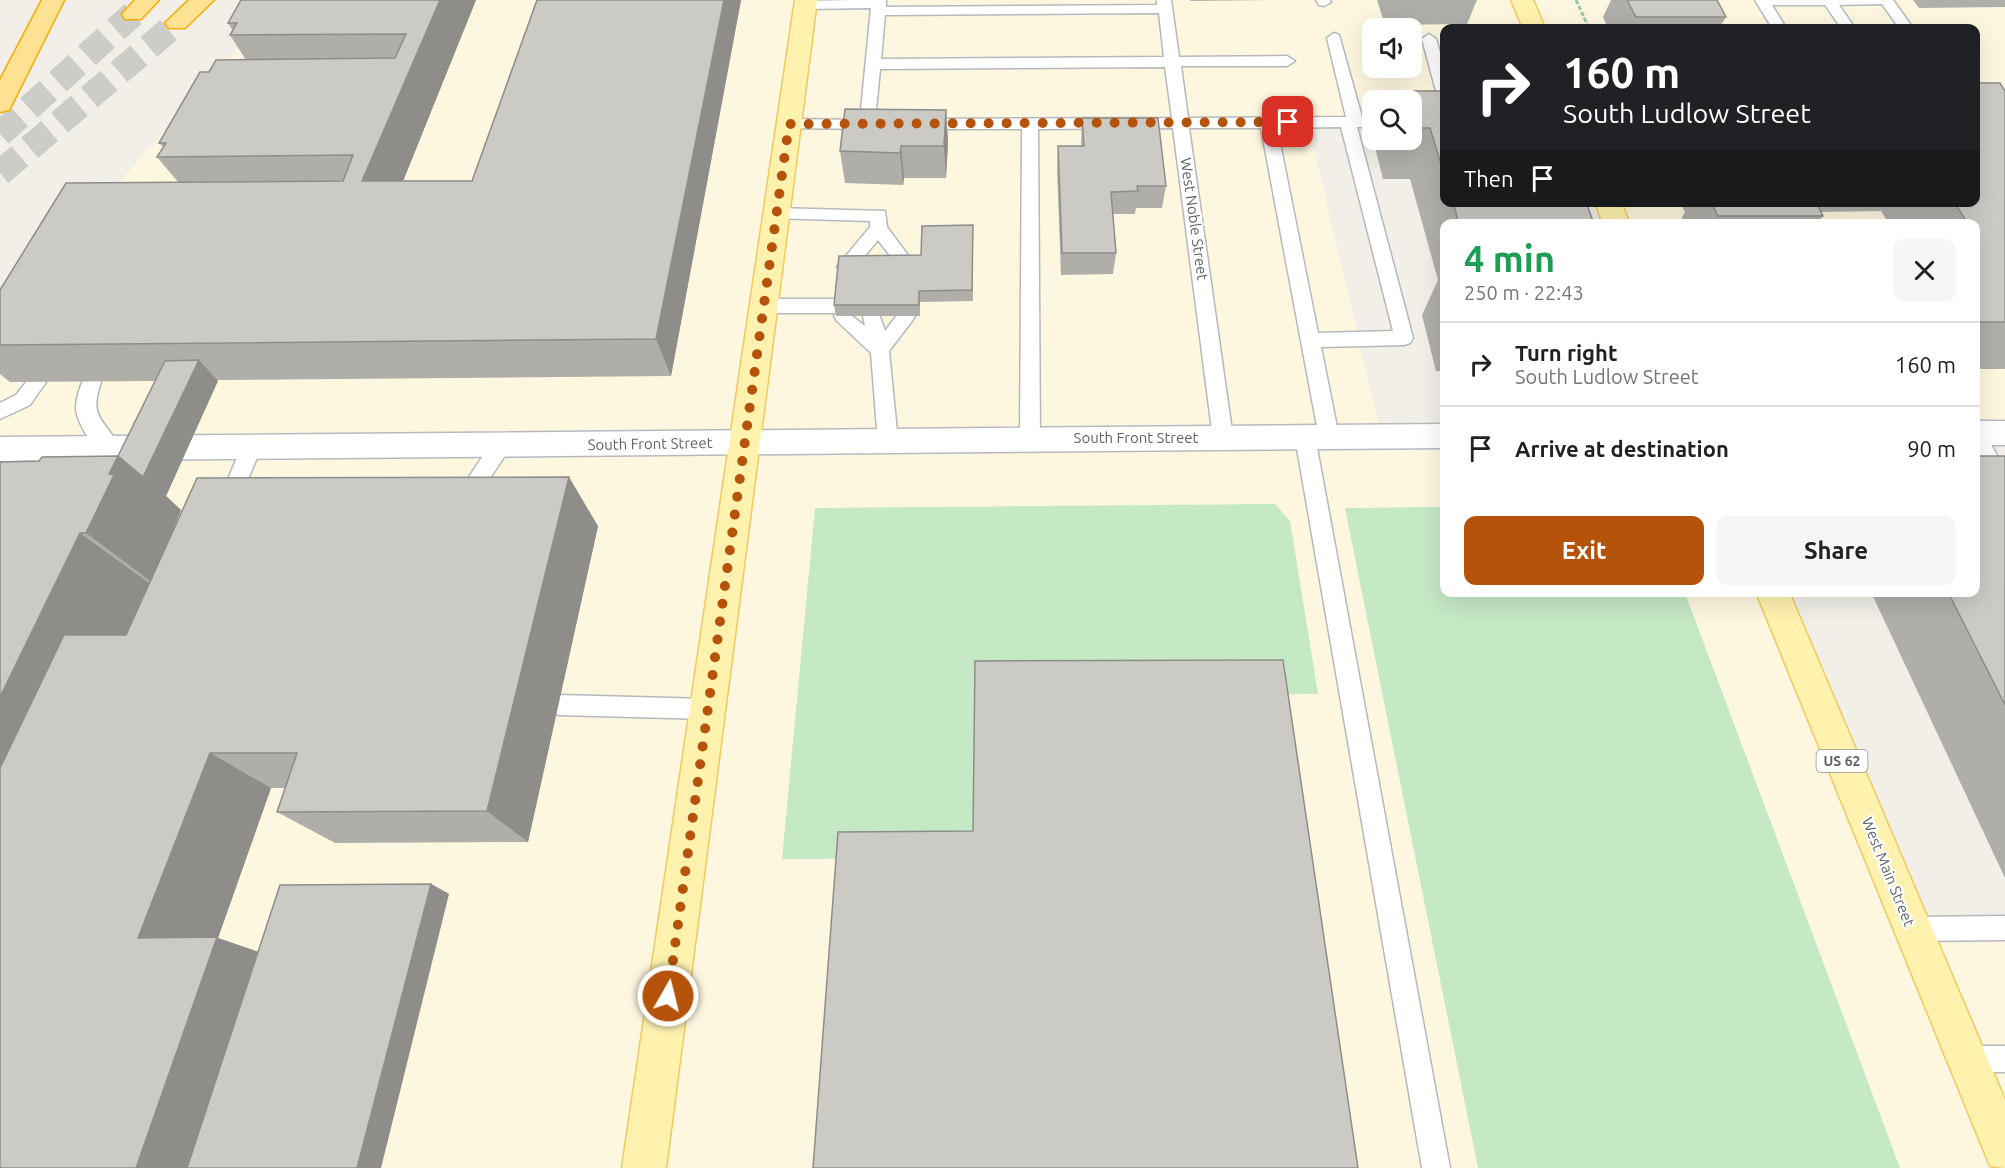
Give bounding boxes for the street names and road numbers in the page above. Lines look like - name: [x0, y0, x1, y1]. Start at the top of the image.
- street label: West Noble Street: [1177, 157, 1212, 281]
- street label: South Front Street: [1074, 429, 1199, 446]
- street label: South Front Street: [587, 434, 713, 453]
- road number: US 62: [1816, 750, 1868, 772]
- street label: West Main Street: [1859, 815, 1918, 929]

